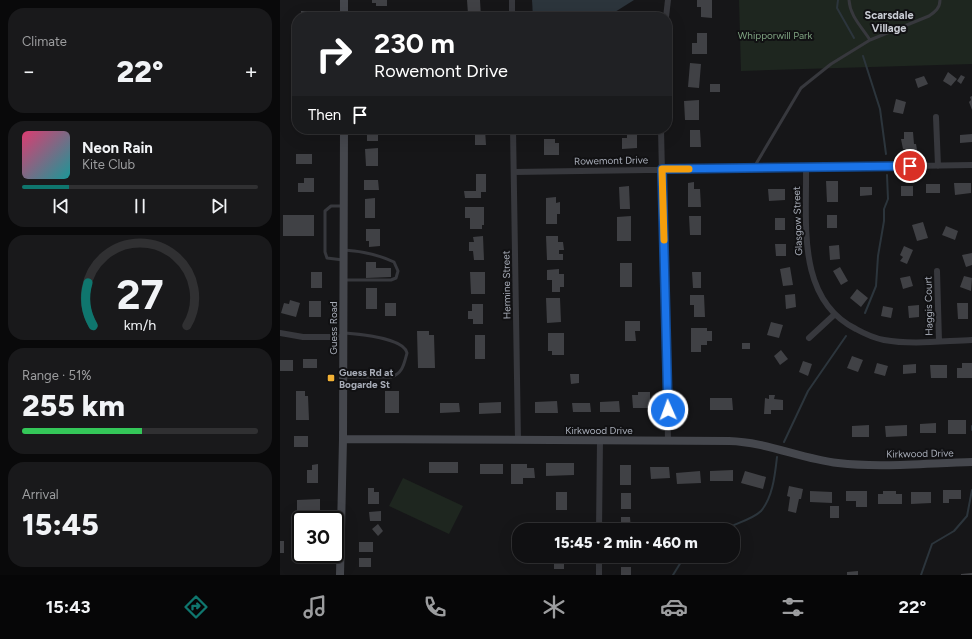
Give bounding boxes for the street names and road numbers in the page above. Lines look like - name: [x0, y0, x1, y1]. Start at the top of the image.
- street label: Rowemont Drive: [574, 153, 649, 168]
- street label: Glasgow Street: [790, 186, 805, 256]
- street label: Hermine Street: [499, 250, 514, 319]
- street label: Haggis Court: [921, 276, 936, 336]
- street label: Guess Road: [327, 301, 340, 355]
- street label: Kirkwood Drive: [565, 424, 633, 437]
- street label: Kirkwood Drive: [886, 446, 954, 461]

